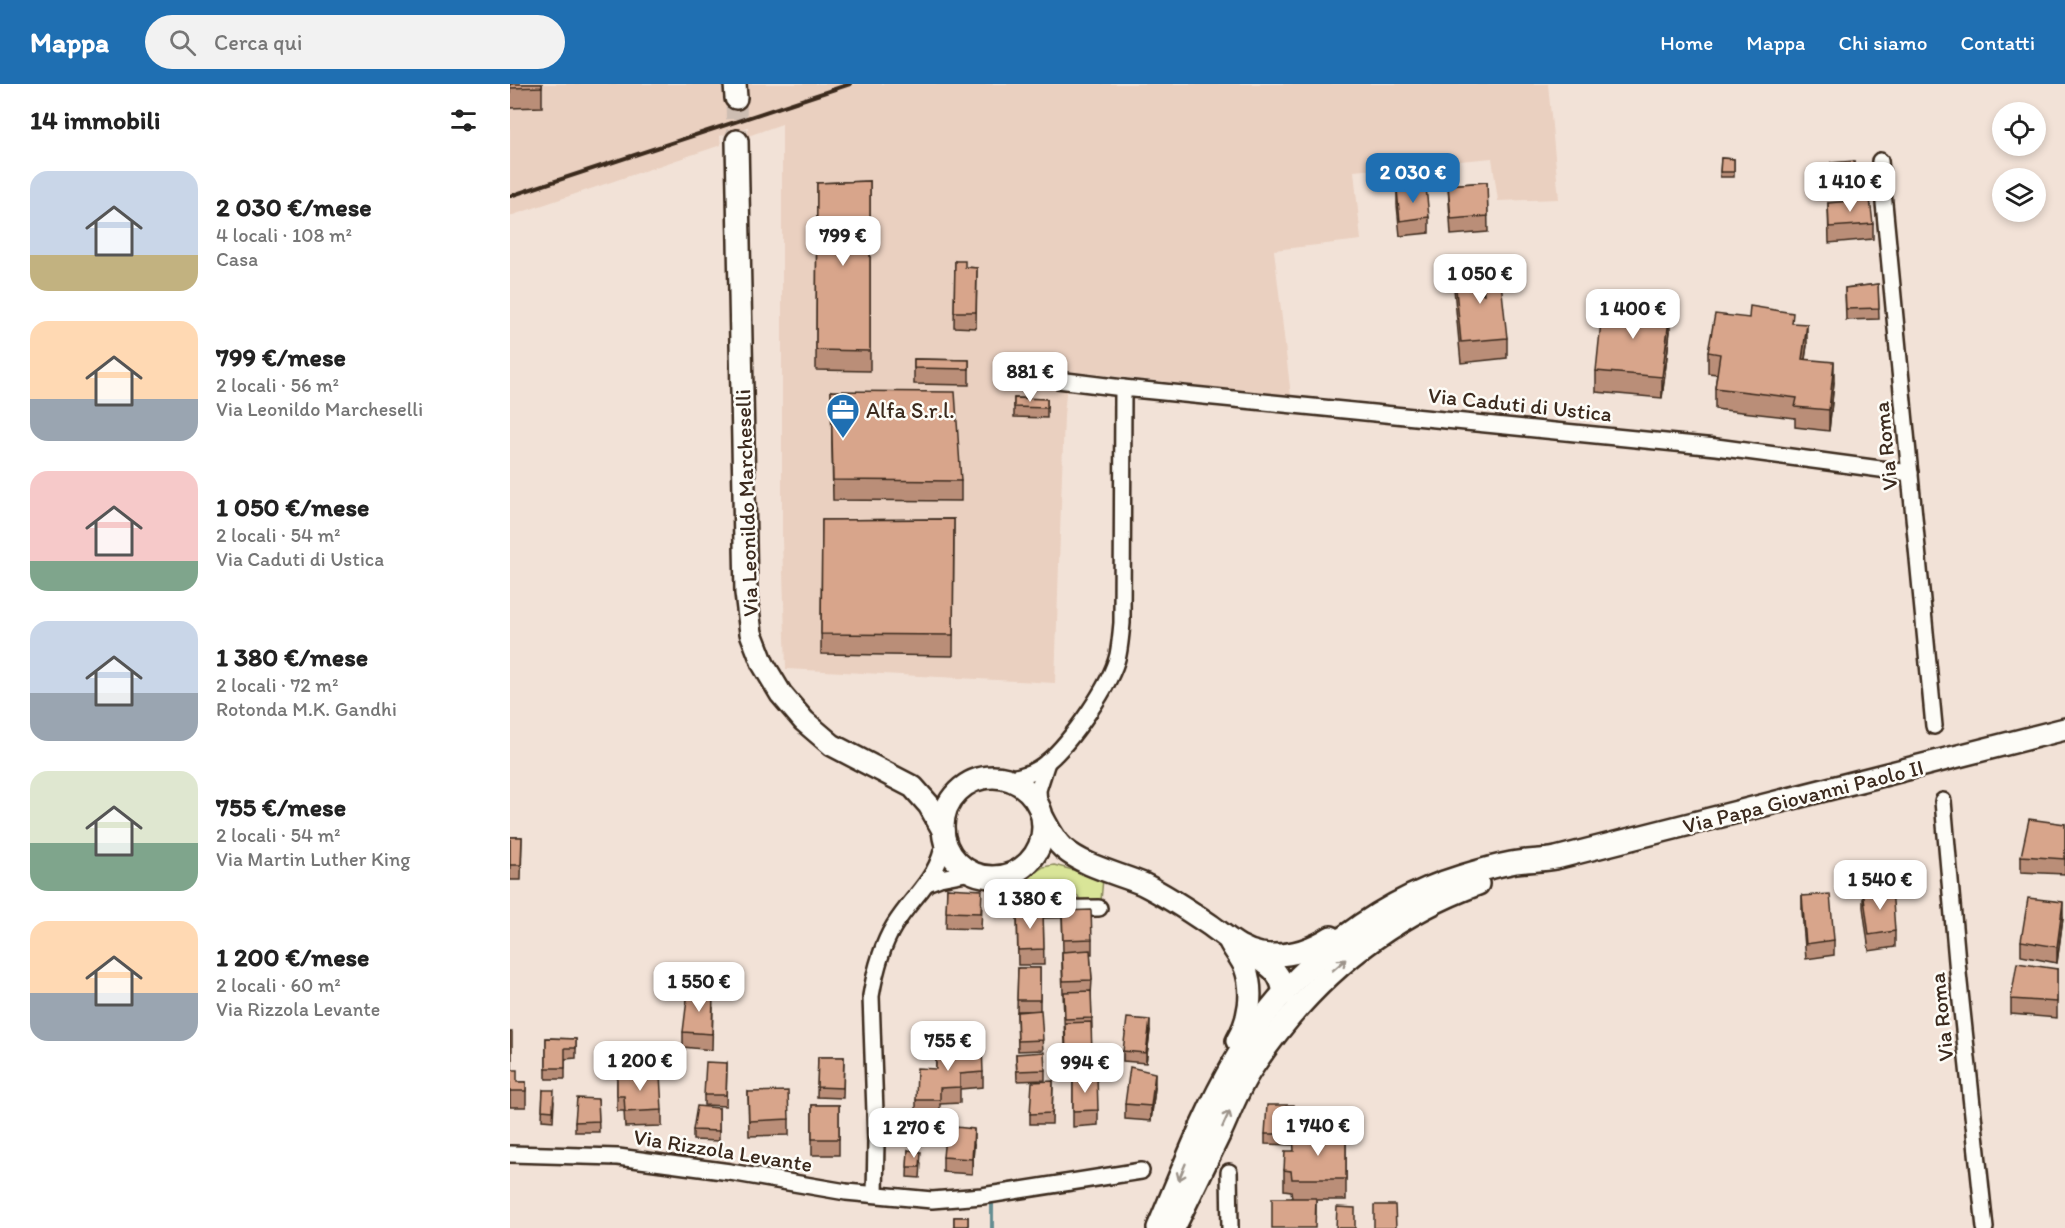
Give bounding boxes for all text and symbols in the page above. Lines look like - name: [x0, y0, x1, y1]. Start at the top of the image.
- search box: [145, 15, 565, 69]
- text: Mappa: [30, 25, 109, 59]
- icon: search: [166, 26, 199, 59]
- text: Cerca qui: [214, 29, 302, 56]
- text: Home: [1660, 30, 1713, 55]
- text: Mappa: [1746, 30, 1805, 55]
- text: Chi siamo: [1838, 30, 1927, 55]
- text: Contatti: [1960, 30, 2035, 55]
- map controls: [1992, 102, 2046, 222]
- button: locate: [1992, 102, 2046, 156]
- text: 14 immobili: [30, 104, 160, 136]
- icon: filters: [447, 104, 480, 137]
- pin: 2 030 €: [1358, 153, 1468, 204]
- text: 2 030 €: [1380, 160, 1446, 184]
- pin: 1 410 €: [1795, 162, 1905, 213]
- button: layers: [1992, 168, 2046, 222]
- text: 1 410 €: [1818, 169, 1882, 193]
- text: 2 030 €/mese: [216, 191, 372, 223]
- icon: home: [78, 195, 150, 267]
- pin: 799 €: [801, 216, 885, 267]
- text: 4 locali · 108 m²: [216, 223, 352, 247]
- text: 799 €: [820, 223, 866, 247]
- text: Casa: [216, 247, 258, 271]
- pin: 1 050 €: [1425, 254, 1535, 305]
- text: 1 050 €: [1448, 261, 1512, 285]
- pin: 1 400 €: [1578, 289, 1688, 340]
- text: 1 400 €: [1600, 296, 1666, 320]
- text: 799 €/mese: [216, 341, 346, 373]
- icon: home: [78, 345, 150, 417]
- pin: 881 €: [988, 352, 1072, 403]
- text: 881 €: [1006, 359, 1054, 383]
- text: 2 locali · 56 m²: [216, 373, 339, 397]
- street label: Via Caduti di Ustica: [1427, 381, 1613, 428]
- street label: Via Leonildo Marcheselli: [729, 389, 764, 617]
- office icon: Alfa S.r.l.: [825, 392, 861, 439]
- text: Via Leonildo Marcheselli: [216, 397, 423, 421]
- place label: Alfa S.r.l.: [866, 397, 955, 424]
- street label: Via Roma: [1867, 400, 1904, 492]
- text: 1 050 €/mese: [216, 491, 369, 523]
- icon: home: [78, 495, 150, 567]
- text: 2 locali · 54 m²: [216, 523, 340, 547]
- text: Via Caduti di Ustica: [216, 547, 384, 571]
- text: 1 380 €/mese: [216, 641, 368, 673]
- icon: home: [78, 645, 150, 717]
- text: 2 locali · 72 m²: [216, 673, 338, 697]
- text: Rotonda M.K. Gandhi: [216, 697, 397, 721]
- street label: Via Papa Giovanni Paolo II: [1680, 754, 1926, 839]
- text: 755 €/mese: [216, 791, 346, 823]
- icon: home: [78, 795, 150, 867]
- text: 2 locali · 54 m²: [216, 823, 340, 847]
- text: Via Martin Luther King: [216, 847, 410, 871]
- pin: 1 540 €: [1825, 860, 1935, 911]
- text: 1 540 €: [1848, 867, 1912, 891]
- pin: 1 380 €: [975, 879, 1085, 930]
- text: 1 380 €: [998, 886, 1062, 910]
- text: 1 200 €/mese: [216, 941, 369, 973]
- icon: home: [78, 945, 150, 1017]
- one-way arrow: [1331, 959, 1347, 972]
- pin: 1 550 €: [644, 962, 754, 1013]
- text: 1 550 €: [667, 969, 731, 993]
- street label: Via Roma: [1923, 971, 1960, 1063]
- text: 2 locali · 60 m²: [216, 973, 341, 997]
- text: Via Rizzola Levante: [216, 997, 380, 1021]
- pin: 755 €: [906, 1021, 990, 1072]
- text: 755 €: [925, 1028, 971, 1052]
- pin: 1 200 €: [585, 1041, 695, 1092]
- pin: 994 €: [1043, 1043, 1127, 1094]
- text: 1 200 €: [608, 1048, 672, 1072]
- text: 994 €: [1061, 1050, 1109, 1074]
- pin: 1 740 €: [1263, 1106, 1373, 1157]
- pin: 1 270 €: [859, 1108, 969, 1159]
- one-way arrow: [1221, 1110, 1233, 1128]
- text: 1 740 €: [1286, 1113, 1350, 1137]
- text: 1 270 €: [883, 1115, 945, 1139]
- street label: Via Rizzola Levante: [632, 1123, 814, 1178]
- one-way arrow: [1176, 1162, 1187, 1180]

